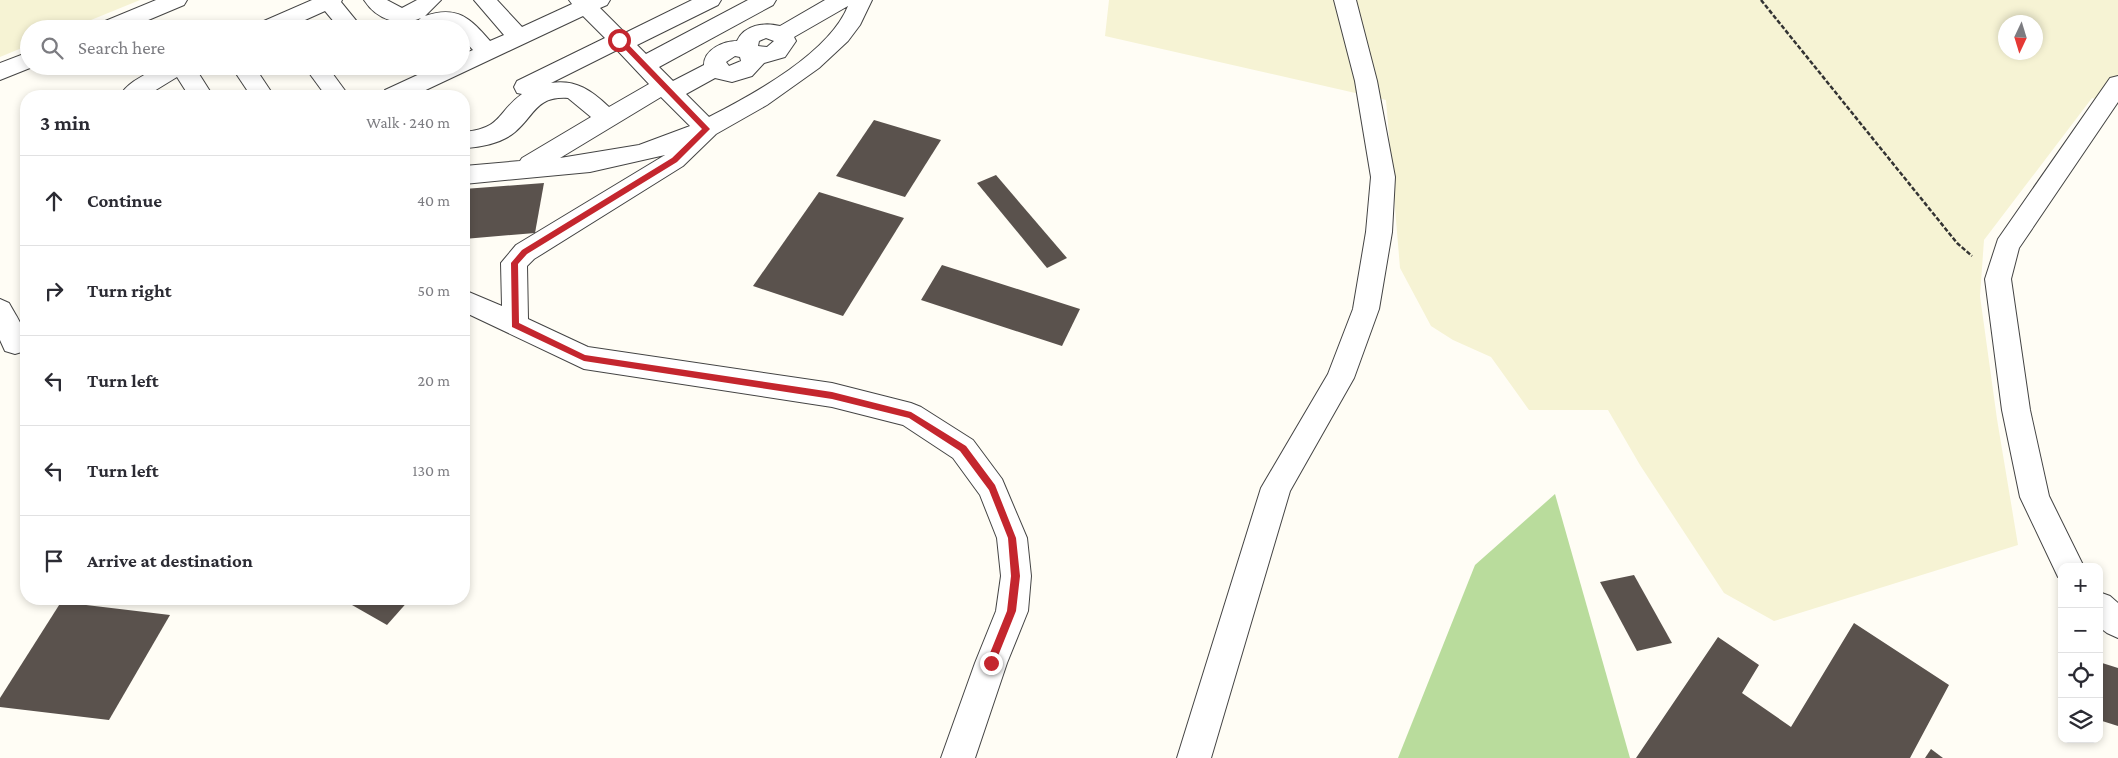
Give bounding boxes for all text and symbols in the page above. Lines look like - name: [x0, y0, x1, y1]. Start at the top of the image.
- north arrow: [1998, 15, 2043, 60]
- search box: [20, 20, 470, 75]
- route start: [608, 29, 631, 52]
- icon: search: [38, 34, 66, 62]
- text: Search here: [78, 37, 165, 58]
- text: 3 min: [40, 111, 90, 135]
- text: Walk · 240 m: [366, 114, 450, 131]
- icon: ahead: [40, 187, 68, 215]
- text: Continue: [87, 190, 162, 211]
- text: 40 m: [417, 192, 450, 209]
- icon: right: [40, 277, 68, 305]
- text: Turn right: [87, 280, 172, 301]
- text: 50 m: [418, 282, 450, 299]
- icon: left: [40, 367, 68, 395]
- text: Turn left: [87, 370, 159, 391]
- text: 20 m: [417, 372, 450, 389]
- icon: left: [40, 457, 68, 485]
- text: Turn left: [87, 460, 159, 481]
- text: 130 m: [412, 462, 450, 479]
- icon: arrive: [40, 547, 68, 575]
- text: Arrive at destination: [87, 550, 253, 571]
- map controls: [2058, 563, 2103, 743]
- button: +: [2058, 563, 2103, 608]
- button: −: [2058, 608, 2103, 653]
- route end: [980, 652, 1003, 675]
- button: locate: [2058, 653, 2103, 698]
- button: layers: [2058, 698, 2103, 743]

